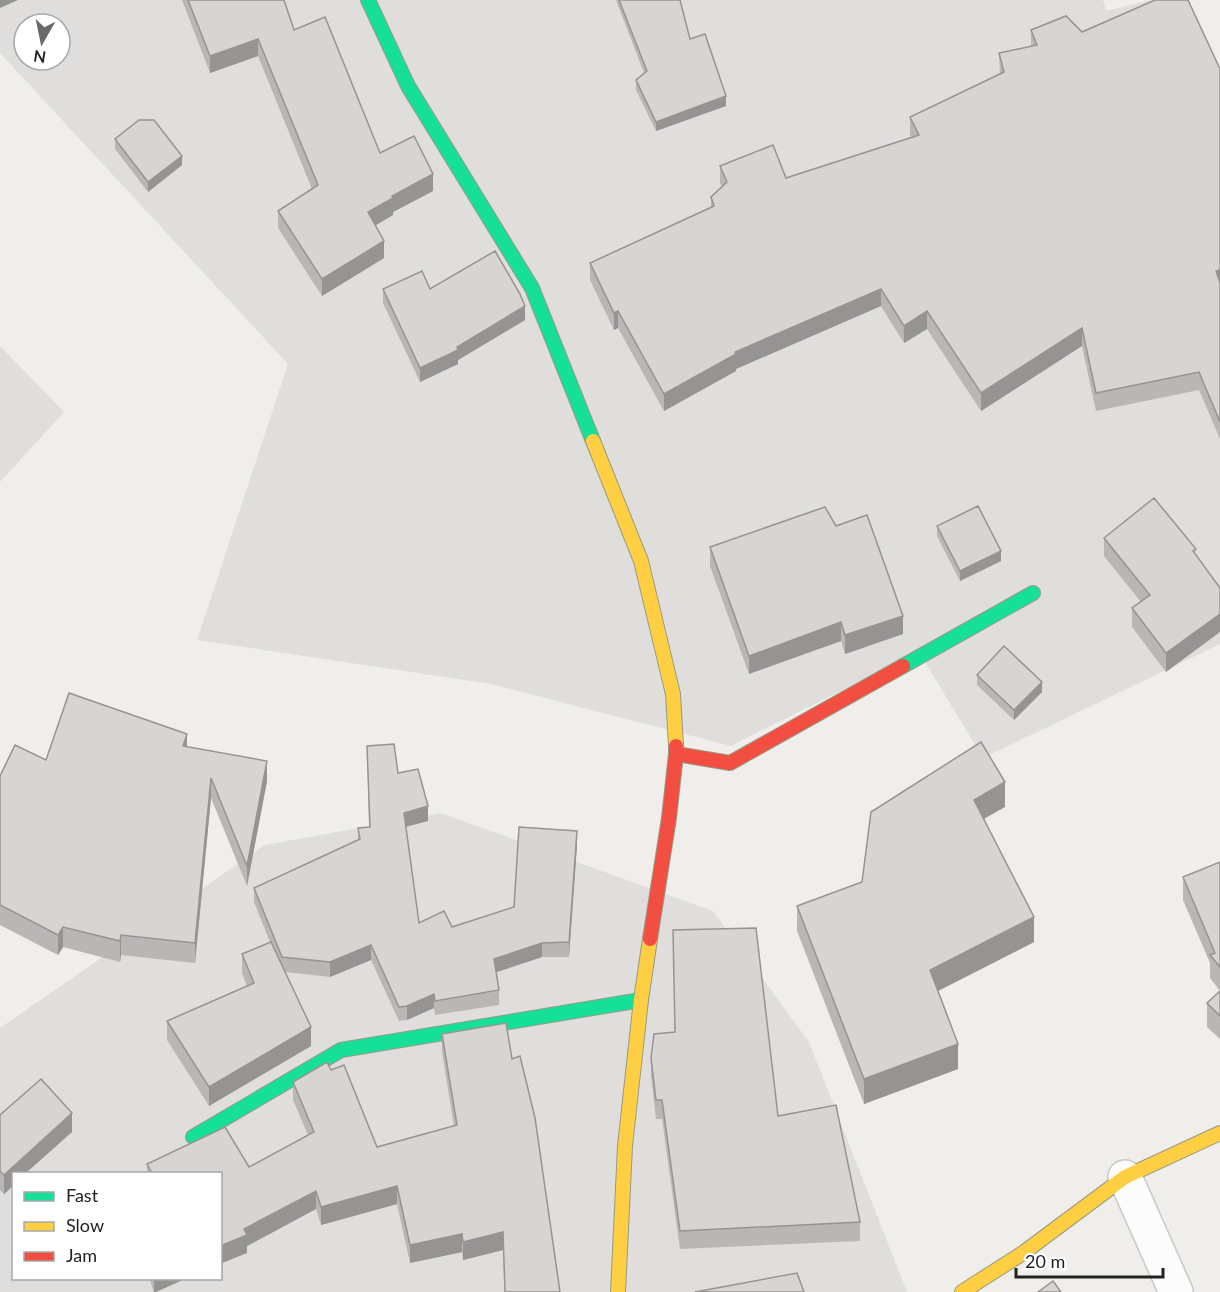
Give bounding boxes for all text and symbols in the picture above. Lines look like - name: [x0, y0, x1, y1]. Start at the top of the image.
- north arrow: [12, 12, 72, 72]
- text: N: [32, 47, 47, 68]
- legend: [12, 1172, 222, 1280]
- text: Fast: [66, 1184, 99, 1206]
- text: Slow: [66, 1214, 104, 1236]
- scale bar: [1016, 1241, 1163, 1279]
- text: Jam: [66, 1244, 97, 1266]
- text: 20 m: [1025, 1250, 1065, 1272]

